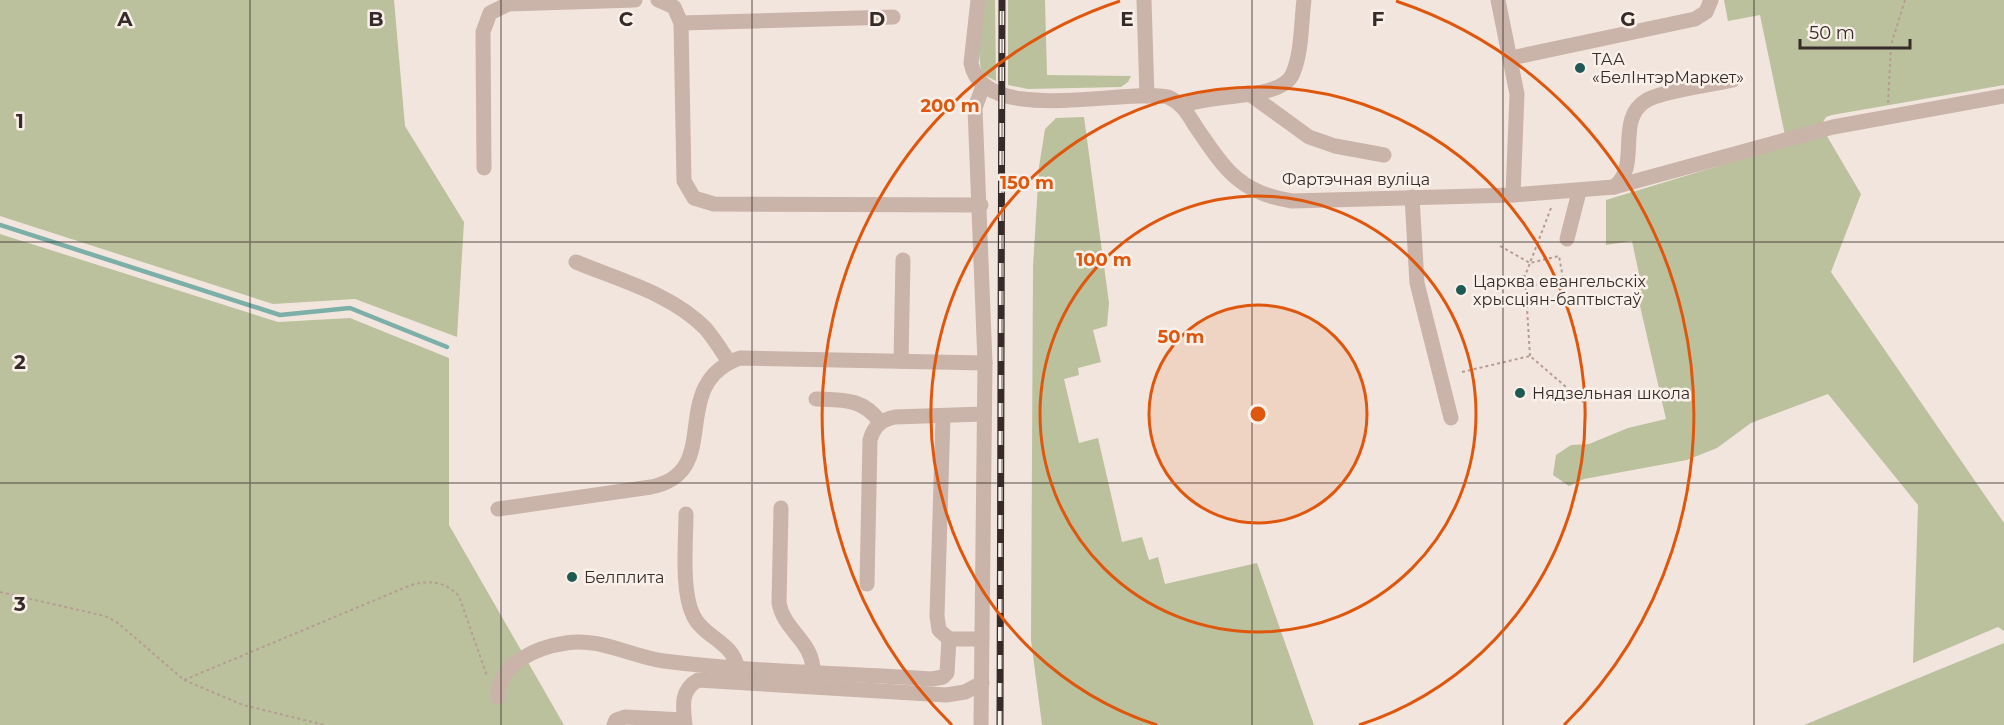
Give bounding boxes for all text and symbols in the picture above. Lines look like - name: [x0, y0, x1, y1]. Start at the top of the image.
- text: A: [116, 7, 133, 31]
- text: B: [368, 7, 384, 31]
- text: C: [619, 7, 634, 31]
- text: D: [869, 7, 885, 31]
- text: E: [1120, 7, 1134, 31]
- text: F: [1372, 7, 1385, 31]
- text: G: [1620, 7, 1636, 31]
- scale bar: [1800, 12, 1910, 50]
- text: 50 m: [1809, 22, 1855, 44]
- place label: ТАА «БелІнтэрМаркет»: [1592, 50, 1744, 87]
- marker: ТАА «БелІнтэрМаркет»: [1573, 61, 1587, 75]
- text: 200 m: [920, 95, 980, 117]
- text: 1: [16, 109, 24, 133]
- street label: Фартэчная вуліца: [1282, 170, 1430, 189]
- text: 150 m: [1000, 172, 1054, 194]
- text: 100 m: [1076, 249, 1132, 271]
- place label: Царква евангельскіх хрысціян-баптыстаў: [1473, 272, 1647, 309]
- marker: Царква евангельскіх хрысціян-баптыстаў: [1454, 283, 1468, 297]
- text: 50 m: [1158, 326, 1204, 348]
- text: 2: [14, 350, 26, 374]
- place label: Нядзельная школа: [1532, 384, 1690, 403]
- marker: Нядзельная школа: [1513, 386, 1527, 400]
- centre of rings: [1248, 404, 1268, 424]
- place label: Белплита: [584, 568, 664, 587]
- marker: Белплита: [565, 570, 579, 584]
- text: 3: [13, 592, 26, 616]

